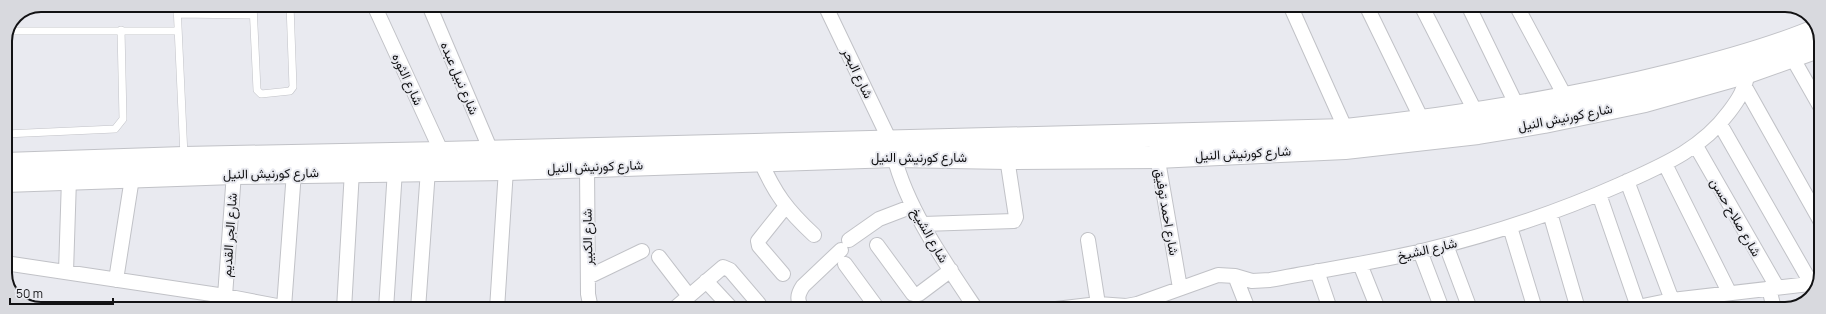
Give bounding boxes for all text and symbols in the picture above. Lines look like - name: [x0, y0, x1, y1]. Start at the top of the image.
- street label: شارع نبيل عبده: [436, 39, 483, 118]
- street label: شارع البحر: [837, 44, 878, 102]
- street label: شارع الثوره: [387, 50, 428, 108]
- street label: شارع كورنيش النيل: [1516, 99, 1614, 136]
- street label: شارع كورنيش النيل: [1195, 142, 1291, 165]
- street label: شارع كورنيش النيل: [871, 148, 967, 167]
- street label: شارع كورنيش النيل: [547, 155, 643, 178]
- street label: شارع كورنيش النيل: [223, 163, 319, 184]
- street label: شارع احمد توفيق: [1150, 167, 1183, 257]
- street label: شارع صلاح حسن: [1705, 174, 1766, 260]
- street label: شارع الجر القديم: [217, 192, 242, 278]
- street label: شارع الشيخ: [906, 204, 953, 266]
- street label: شارع الكبير: [578, 208, 598, 267]
- street label: شارع الشيخ: [1395, 233, 1459, 266]
- scale bar: [10, 280, 113, 306]
- text: 50 m: [16, 285, 43, 302]

